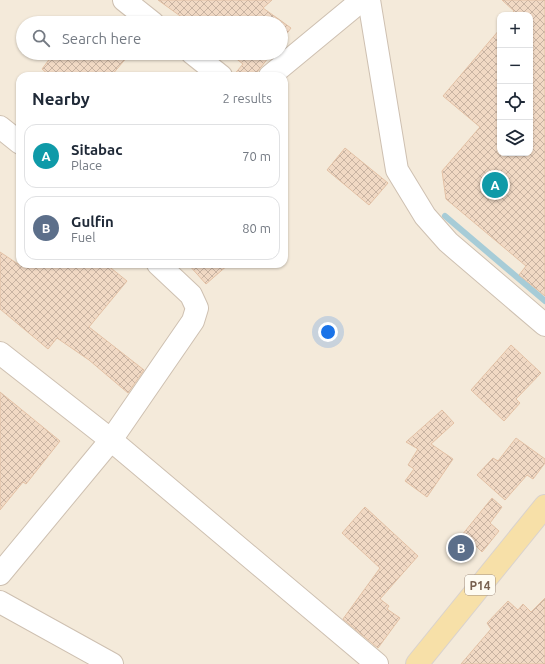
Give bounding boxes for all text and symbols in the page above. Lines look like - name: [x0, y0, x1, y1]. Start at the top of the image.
- map controls: [497, 12, 533, 156]
- button: +: [497, 12, 533, 48]
- search box: [16, 16, 288, 60]
- icon: search: [30, 27, 52, 49]
- text: Search here: [62, 30, 141, 47]
- button: −: [497, 48, 533, 84]
- button: locate: [497, 84, 533, 120]
- text: Nearby: [32, 89, 90, 108]
- text: 2 results: [222, 91, 272, 105]
- button: layers: [497, 120, 533, 156]
- text: Sitabac: [71, 141, 123, 158]
- text: A: [41, 149, 51, 163]
- text: 70 m: [242, 149, 271, 163]
- text: Place: [71, 158, 102, 172]
- pin: A: [482, 170, 508, 200]
- text: Gulfin: [71, 213, 114, 230]
- text: B: [42, 221, 50, 235]
- text: 80 m: [242, 221, 271, 235]
- text: Fuel: [71, 230, 96, 244]
- your location: [318, 322, 338, 342]
- pin: B: [448, 533, 474, 563]
- road number: P14: [465, 575, 495, 595]

